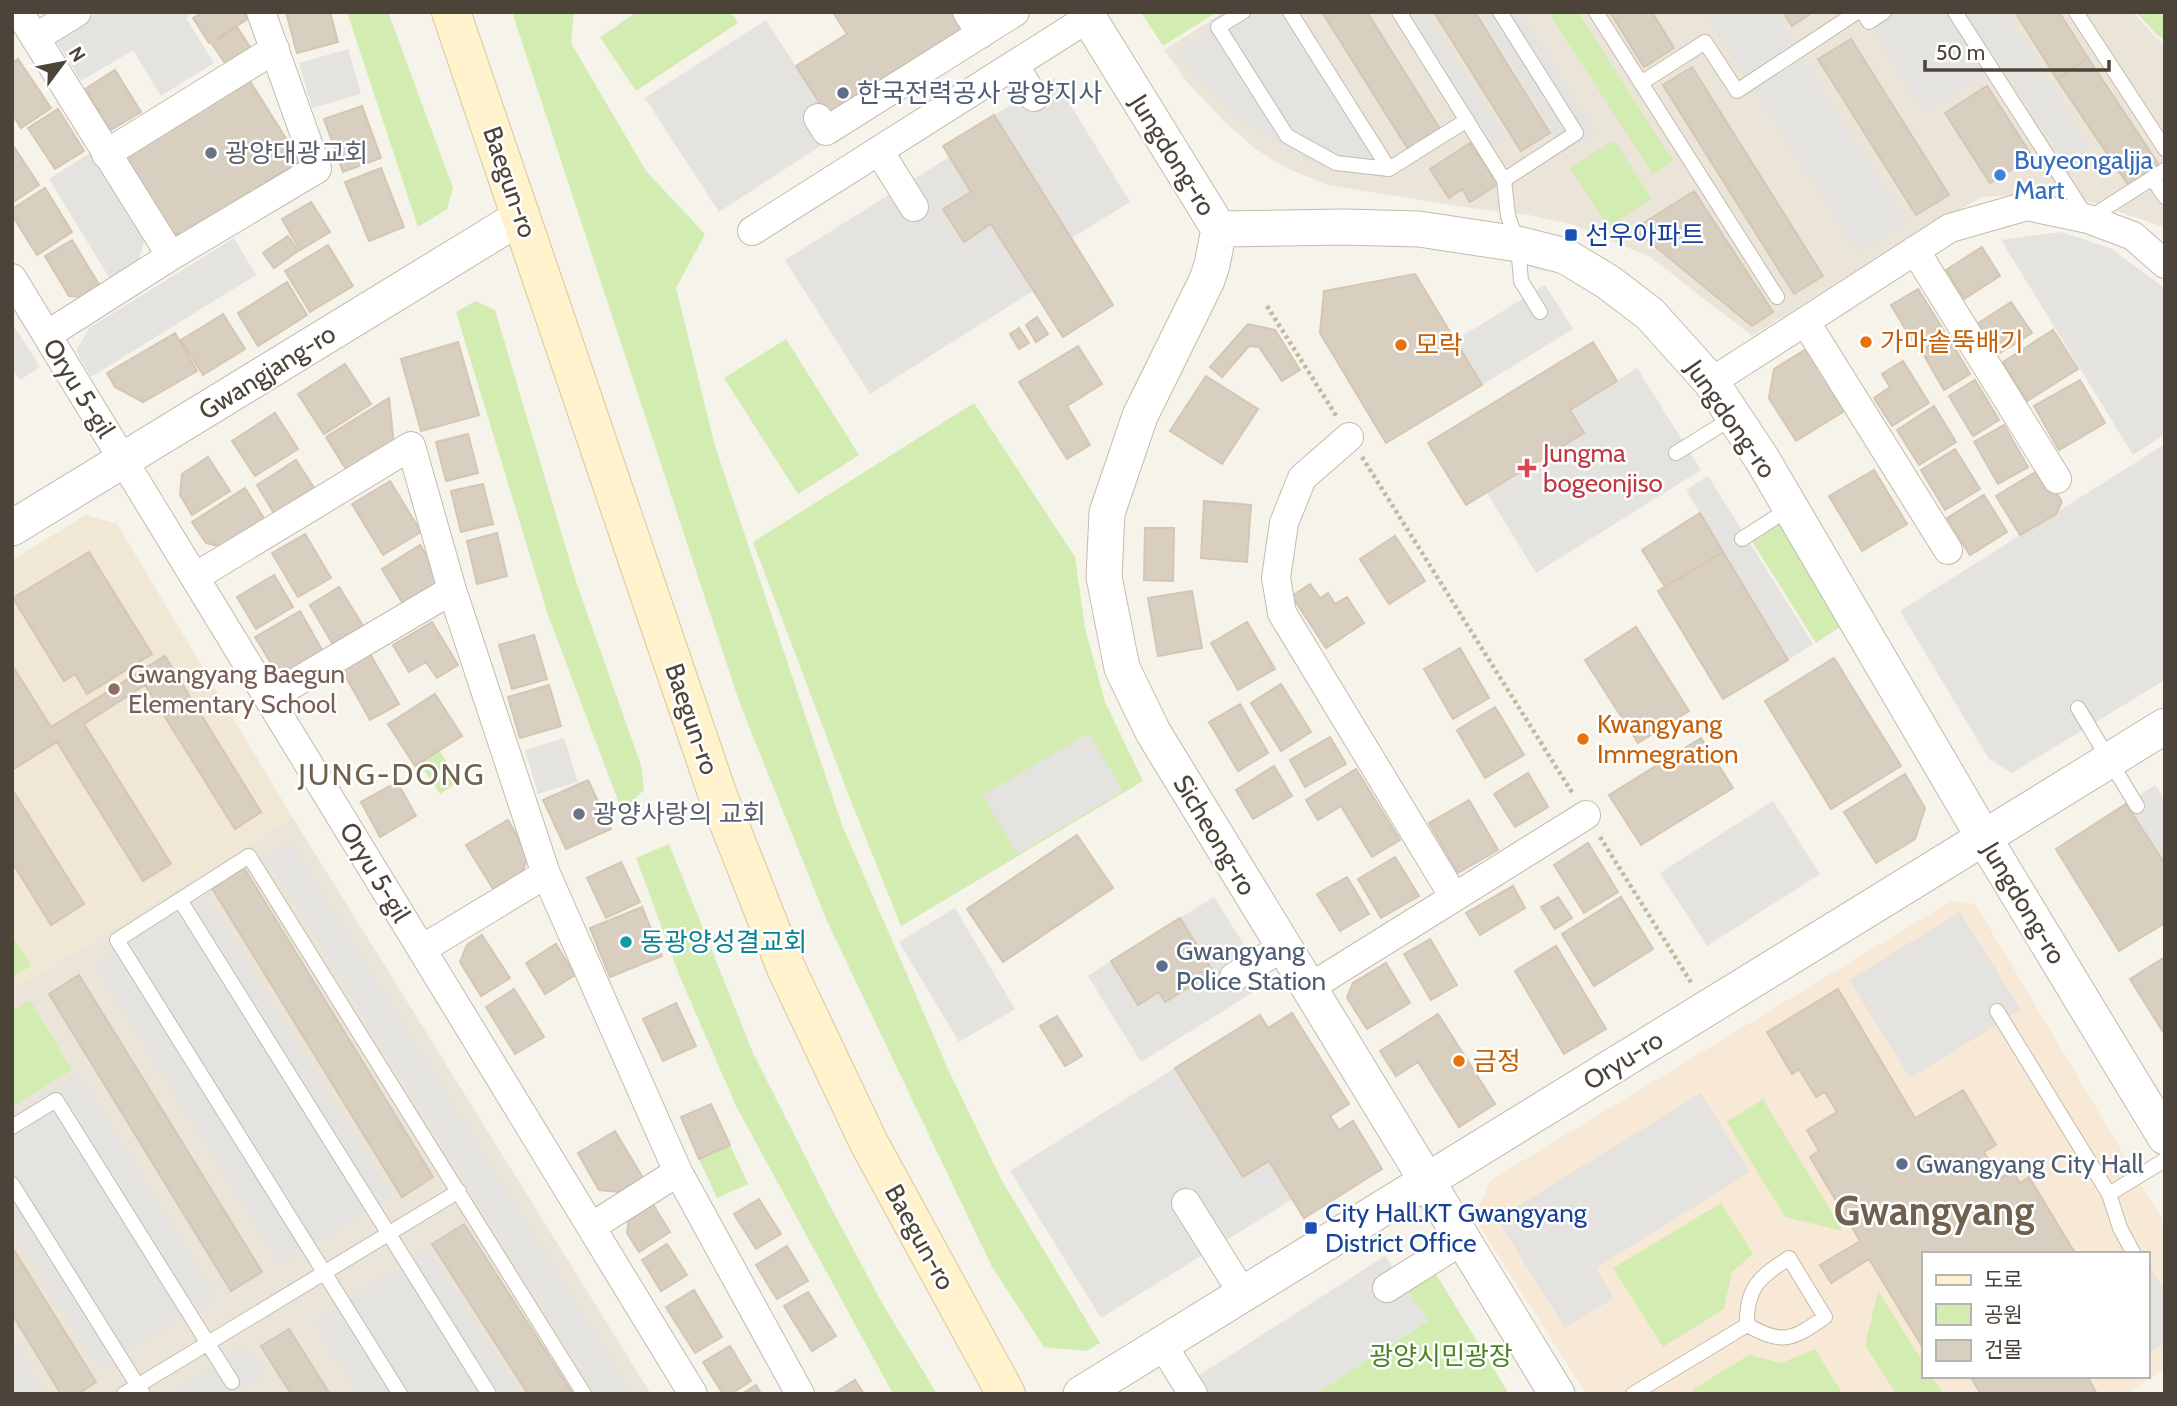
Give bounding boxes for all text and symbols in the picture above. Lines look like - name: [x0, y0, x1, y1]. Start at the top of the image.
- north arrow: [28, 28, 98, 98]
- scale bar: [1925, 28, 2109, 72]
- text: 50 m: [1936, 40, 1985, 65]
- text: N: [64, 42, 90, 66]
- place label: 한국전력공사 광양지사: [857, 77, 1102, 109]
- marker: 한국전력공사 광양지사: [835, 85, 851, 101]
- street label: Jungdong-ro: [1123, 88, 1223, 222]
- street label: Baegun-ro: [476, 122, 544, 242]
- place label: 광양대광교회: [225, 137, 369, 169]
- place label: Buyeongaljja Mart: [2014, 144, 2154, 206]
- marker: 광양대광교회: [203, 145, 219, 161]
- marker: Buyeongaljja Mart: [1992, 167, 2008, 183]
- place label: 선우아파트: [1585, 219, 1705, 251]
- marker: 선우아파트: [1563, 227, 1579, 243]
- street label: Gwangjang-ro: [193, 317, 341, 427]
- place label: 가마솥뚝배기: [1880, 326, 2024, 358]
- place label: 모락: [1415, 329, 1463, 361]
- street label: Oryu 5-gil: [36, 333, 122, 443]
- marker: 가마솥뚝배기: [1858, 334, 1874, 350]
- marker: 모락: [1393, 337, 1409, 353]
- street label: Jungdong-ro: [1678, 353, 1783, 484]
- place label: Jungma bogeonjiso: [1542, 437, 1663, 499]
- marker: Jungma bogeonjiso: [1517, 458, 1537, 478]
- place label: Gwangyang Baegun Elementary School: [128, 658, 345, 720]
- street label: Baegun-ro: [658, 659, 726, 779]
- marker: Gwangyang Baegun Elementary School: [106, 681, 122, 697]
- place label: Kwangyang Immegration: [1597, 708, 1739, 770]
- marker: Kwangyang Immegration: [1575, 731, 1591, 747]
- district label: JUNG-DONG: [297, 756, 486, 793]
- street label: Sicheong-ro: [1167, 769, 1263, 901]
- place label: 광양사랑의 교회: [593, 798, 766, 830]
- marker: 광양사랑의 교회: [571, 806, 587, 822]
- street label: Oryu 5-gil: [333, 816, 417, 928]
- street label: Jungdong-ro: [1975, 835, 2073, 970]
- place label: 동광양성결교회: [640, 926, 807, 958]
- marker: 동광양성결교회: [618, 934, 634, 950]
- place label: Gwangyang Police Station: [1176, 935, 1326, 997]
- marker: Gwangyang Police Station: [1154, 958, 1170, 974]
- street label: Oryu-ro: [1577, 1023, 1669, 1097]
- place label: 금정: [1473, 1045, 1521, 1077]
- marker: 금정: [1451, 1053, 1467, 1069]
- place label: Gwangyang City Hall: [1916, 1148, 2144, 1180]
- marker: Gwangyang City Hall: [1894, 1156, 1910, 1172]
- street label: Baegun-ro: [878, 1179, 962, 1295]
- district label: Gwangyang: [1834, 1186, 2034, 1235]
- place label: City Hall.KT Gwangyang District Office: [1325, 1197, 1588, 1259]
- marker: City Hall.KT Gwangyang District Office: [1303, 1220, 1319, 1236]
- legend: [1922, 1252, 2149, 1378]
- text: 도로: [1984, 1267, 2023, 1292]
- text: 공원: [1984, 1302, 2023, 1327]
- text: 건물: [1984, 1337, 2023, 1362]
- park label: 광양시민광장: [1369, 1340, 1513, 1372]

